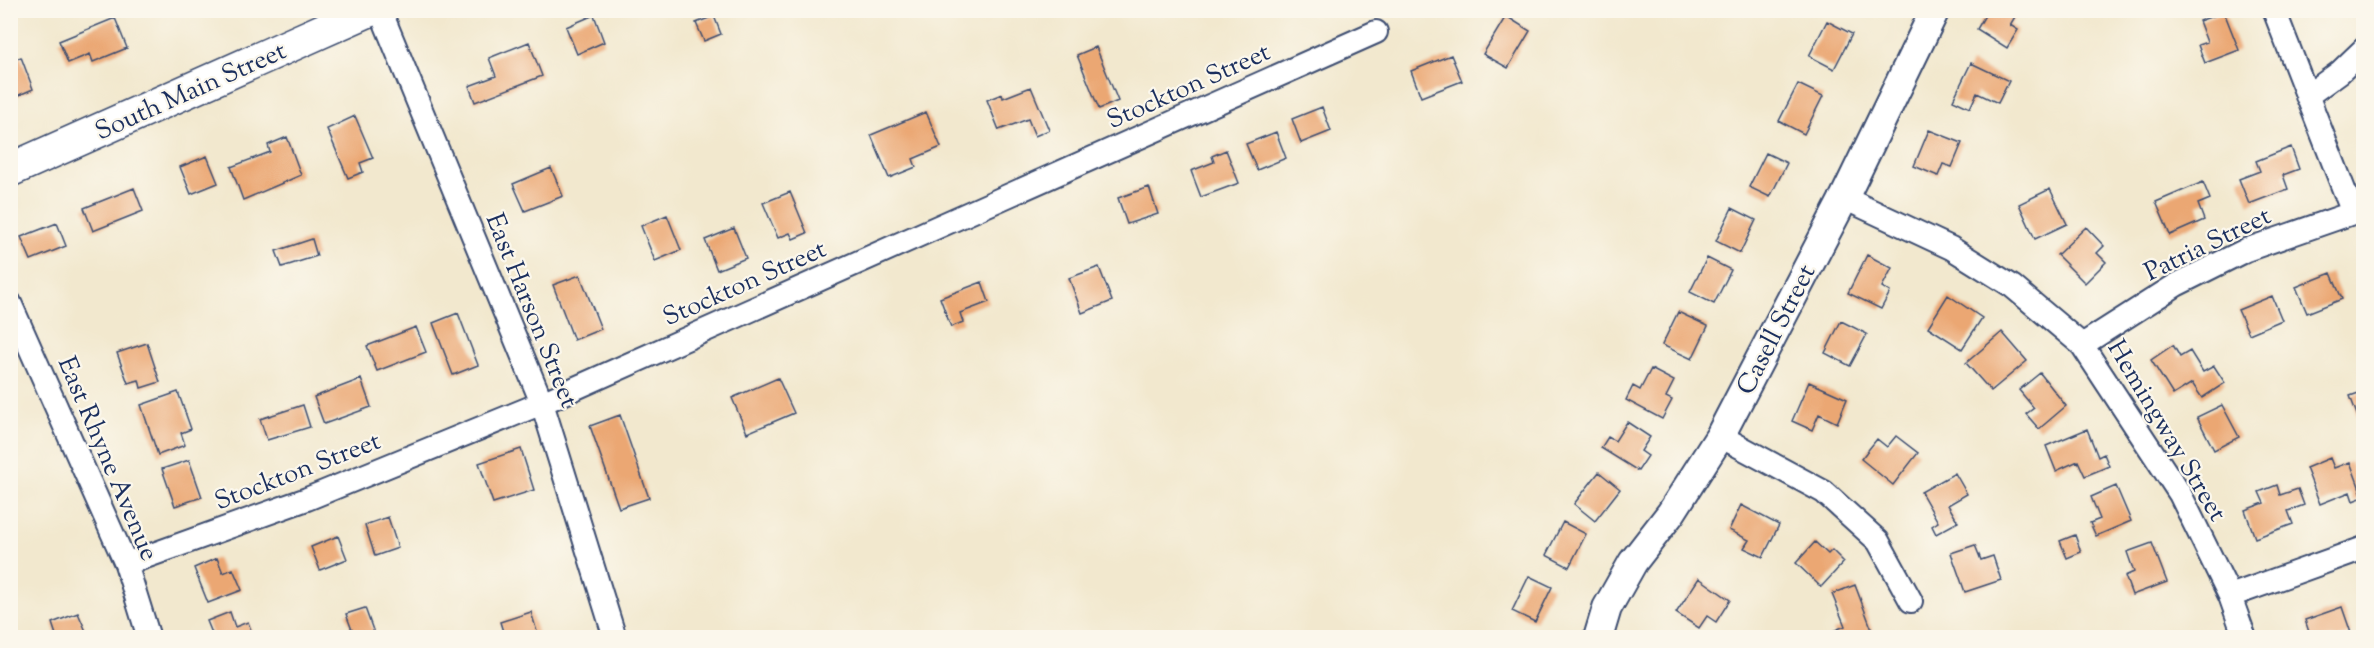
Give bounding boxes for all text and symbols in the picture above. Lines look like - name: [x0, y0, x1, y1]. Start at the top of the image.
- street label: South Main Street: [90, 34, 293, 151]
- street label: Stockton Street: [1101, 35, 1277, 140]
- street label: Patria Street: [2139, 199, 2278, 292]
- street label: East Harson Street: [475, 208, 587, 414]
- street label: Stockton Street: [657, 232, 833, 337]
- street label: Casell Street: [1729, 258, 1826, 402]
- street label: Hemingway Street: [2097, 333, 2235, 529]
- street label: East Rhyne Avenue: [47, 351, 166, 567]
- street label: Stockton Street: [209, 424, 386, 521]

